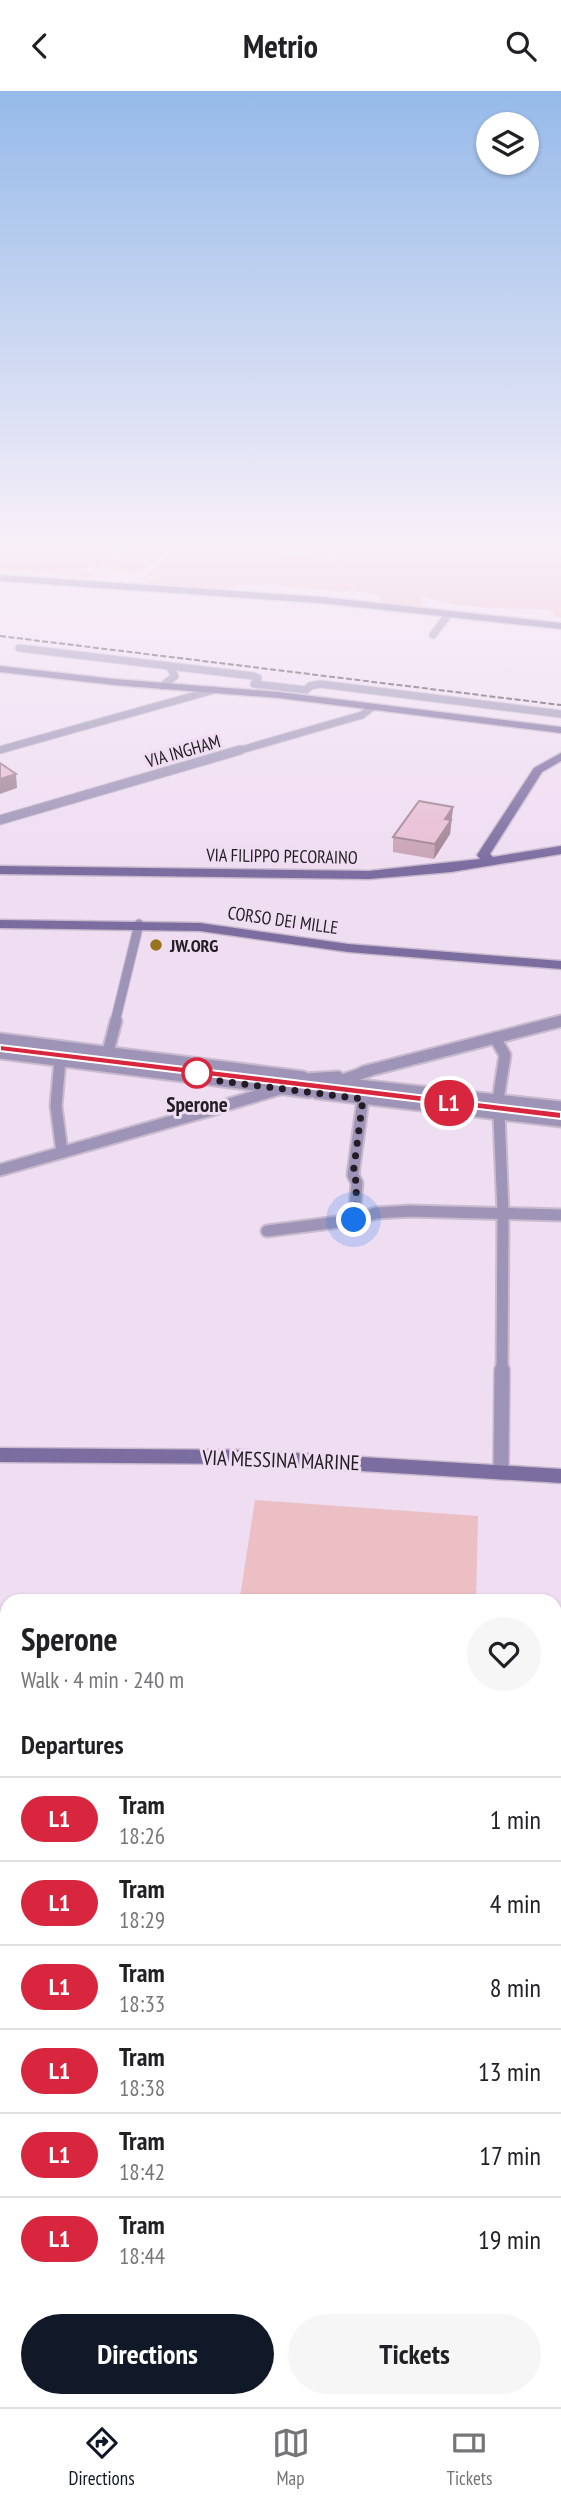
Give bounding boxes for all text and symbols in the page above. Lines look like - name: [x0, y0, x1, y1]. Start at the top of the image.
- text: Metrio: [243, 25, 318, 67]
- icon: back: [21, 27, 59, 65]
- icon: search: [502, 27, 540, 65]
- map controls: [476, 112, 539, 175]
- button: layers: [476, 112, 539, 175]
- street label: VIA INGHAM: [142, 729, 223, 773]
- street label: VIA FILIPPO PECORAINO: [205, 843, 358, 869]
- street label: CORSO DEI MILLE: [226, 901, 340, 939]
- place label: JW.ORG: [169, 934, 218, 957]
- marker: JW.ORG: [148, 937, 164, 953]
- marker: Sperone: [182, 1058, 212, 1088]
- line badge: L1: [418, 1080, 480, 1126]
- text: L1: [438, 1087, 460, 1118]
- place label: Sperone: [166, 1091, 228, 1118]
- your location: [336, 1202, 371, 1237]
- street label: VIA MESSINA MARINE: [201, 1444, 360, 1476]
- text: Sperone: [21, 1617, 118, 1660]
- button: heart: [467, 1617, 541, 1691]
- text: Walk · 4 min · 240 m: [21, 1665, 184, 1694]
- text: Departures: [21, 1728, 124, 1761]
- text: Tram: [119, 1788, 165, 1821]
- text: L1: [49, 1803, 70, 1834]
- text: 1 min: [490, 1803, 541, 1836]
- text: 18:26: [119, 1821, 165, 1850]
- text: Tram: [119, 1872, 165, 1905]
- text: L1: [49, 1887, 70, 1918]
- text: 4 min: [490, 1887, 541, 1920]
- text: 18:29: [119, 1905, 165, 1934]
- text: Tram: [119, 1956, 165, 1989]
- text: L1: [49, 1971, 70, 2002]
- text: 8 min: [490, 1971, 541, 2004]
- text: 18:33: [119, 1989, 165, 2018]
- text: Tram: [119, 2040, 165, 2073]
- text: L1: [49, 2055, 70, 2086]
- text: 13 min: [478, 2055, 541, 2088]
- text: 18:38: [119, 2073, 165, 2102]
- text: Tram: [119, 2124, 165, 2157]
- text: L1: [49, 2139, 70, 2170]
- text: 17 min: [479, 2139, 541, 2172]
- text: 18:42: [119, 2157, 165, 2186]
- text: Tram: [119, 2208, 165, 2241]
- text: L1: [49, 2223, 70, 2254]
- text: 19 min: [478, 2223, 541, 2256]
- text: 18:44: [119, 2241, 165, 2270]
- button: Directions: [21, 2314, 274, 2394]
- button: Tickets: [288, 2314, 541, 2394]
- tab: Directions: [68, 2424, 135, 2490]
- tab: Map: [272, 2424, 310, 2490]
- tab: Tickets: [446, 2424, 493, 2490]

